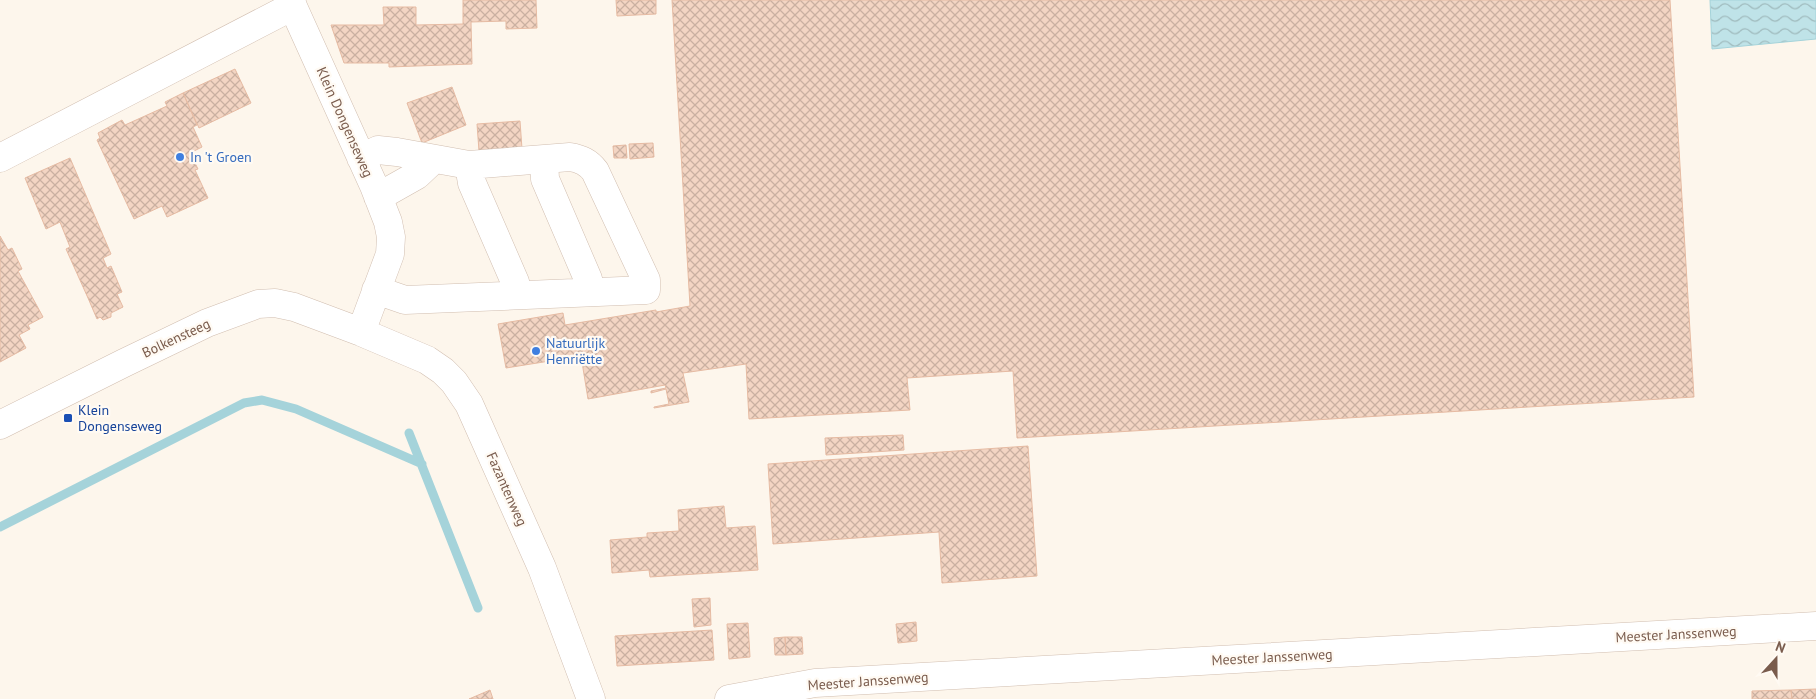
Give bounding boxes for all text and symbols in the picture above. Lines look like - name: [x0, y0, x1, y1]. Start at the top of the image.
- street label: Klein Dongenseweg: [313, 64, 377, 180]
- place label: In 't Groen: [190, 148, 252, 166]
- marker: In 't Groen: [174, 151, 186, 163]
- street label: Bolkensteeg: [139, 314, 213, 362]
- place label: Natuurlijk Henriëtte: [546, 334, 606, 368]
- marker: Natuurlijk Henriëtte: [530, 345, 542, 357]
- place label: Klein Dongenseweg: [78, 401, 162, 435]
- marker: Klein Dongenseweg: [62, 412, 74, 424]
- street label: Fazantenweg: [483, 449, 531, 529]
- street label: Meester Janssenweg: [1615, 622, 1737, 646]
- north arrow: [1751, 634, 1801, 684]
- text: N: [1773, 637, 1788, 657]
- street label: Meester Janssenweg: [1211, 645, 1333, 669]
- street label: Meester Janssenweg: [807, 668, 929, 694]

